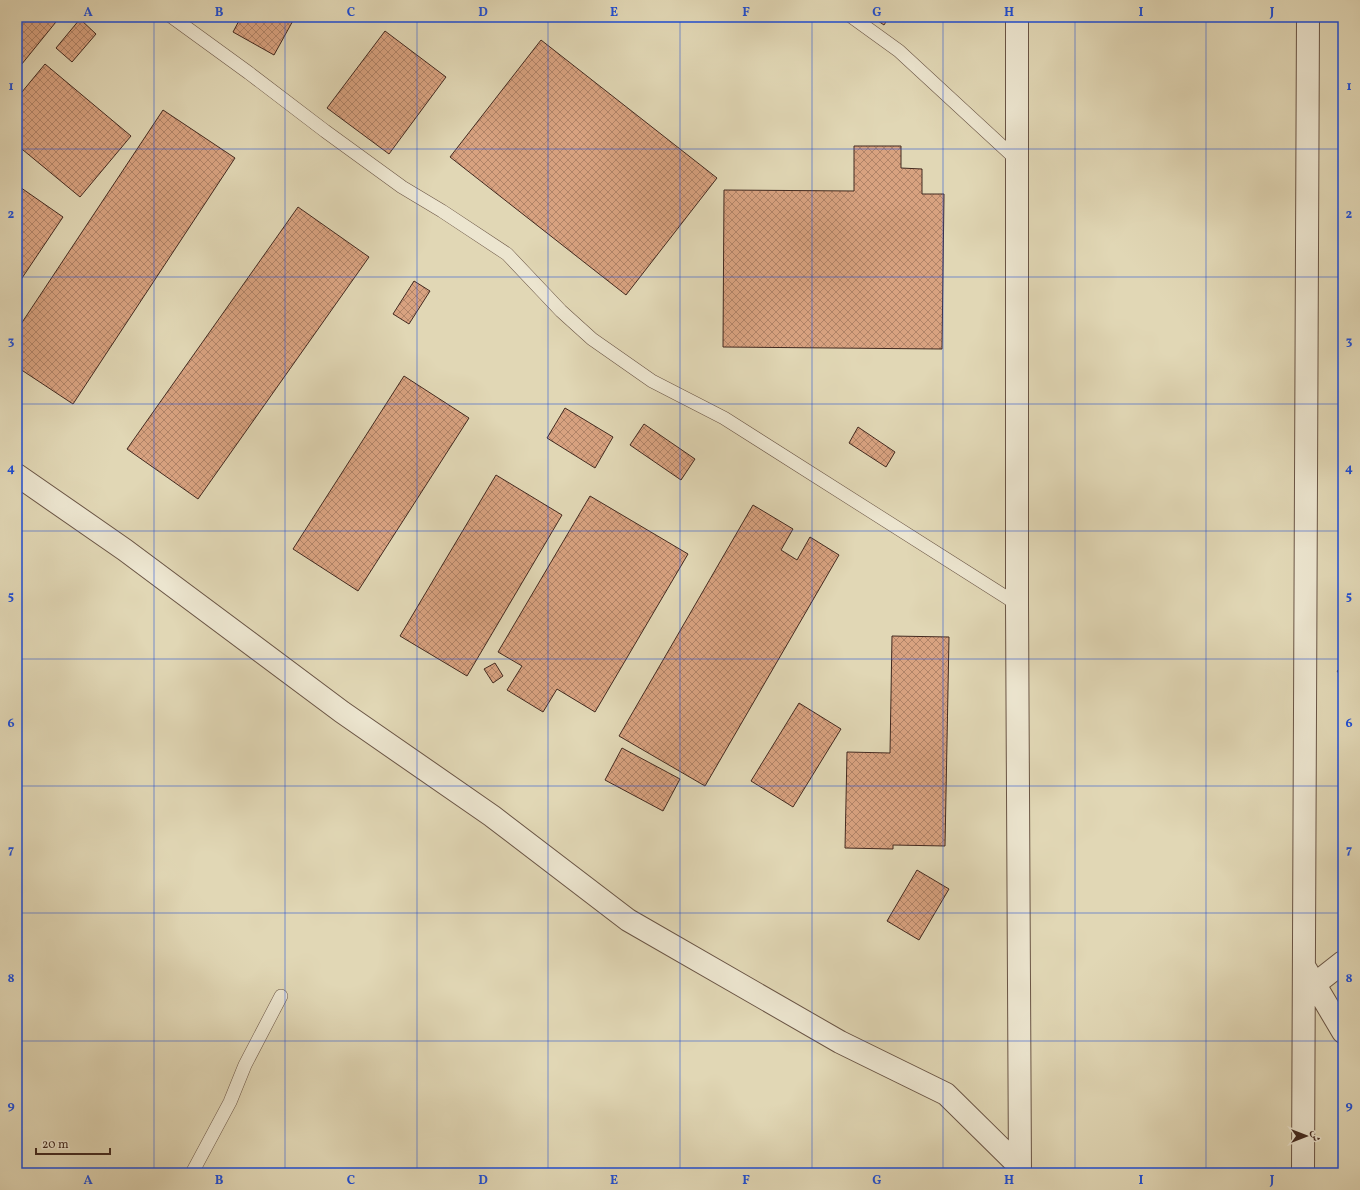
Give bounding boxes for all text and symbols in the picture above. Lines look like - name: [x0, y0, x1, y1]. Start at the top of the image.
- text: A: [83, 4, 93, 22]
- text: B: [215, 4, 224, 22]
- text: C: [347, 4, 355, 22]
- text: D: [478, 4, 488, 22]
- text: E: [610, 4, 618, 22]
- text: F: [742, 4, 750, 22]
- text: G: [872, 4, 882, 22]
- text: H: [1004, 4, 1014, 22]
- text: I: [1139, 4, 1144, 22]
- text: J: [1269, 4, 1275, 22]
- text: 1: [8, 78, 14, 96]
- text: 1: [1346, 78, 1352, 96]
- text: 2: [8, 206, 15, 224]
- text: 2: [1346, 206, 1353, 224]
- text: 3: [8, 333, 15, 351]
- text: 3: [1346, 333, 1353, 351]
- text: 4: [7, 460, 15, 478]
- text: 4: [1345, 460, 1353, 478]
- text: 5: [8, 588, 14, 606]
- text: 5: [1346, 588, 1352, 606]
- text: 6: [7, 715, 15, 733]
- text: 6: [1345, 715, 1353, 733]
- text: 7: [8, 842, 14, 860]
- text: 7: [1346, 842, 1352, 860]
- text: 8: [7, 970, 15, 988]
- text: 8: [1345, 970, 1353, 988]
- text: 9: [7, 1097, 15, 1115]
- text: 9: [1345, 1097, 1353, 1115]
- north arrow: [1286, 1116, 1326, 1156]
- scale bar: [36, 1130, 110, 1156]
- text: ش: [1307, 1131, 1322, 1142]
- text: 20 m: [42, 1137, 69, 1153]
- text: A: [83, 1172, 93, 1190]
- text: B: [215, 1172, 224, 1190]
- text: C: [347, 1172, 355, 1190]
- text: D: [478, 1172, 488, 1190]
- text: E: [610, 1172, 618, 1190]
- text: F: [742, 1172, 750, 1190]
- text: G: [872, 1172, 882, 1190]
- text: H: [1004, 1172, 1014, 1190]
- text: I: [1139, 1172, 1144, 1190]
- text: J: [1269, 1172, 1275, 1190]

